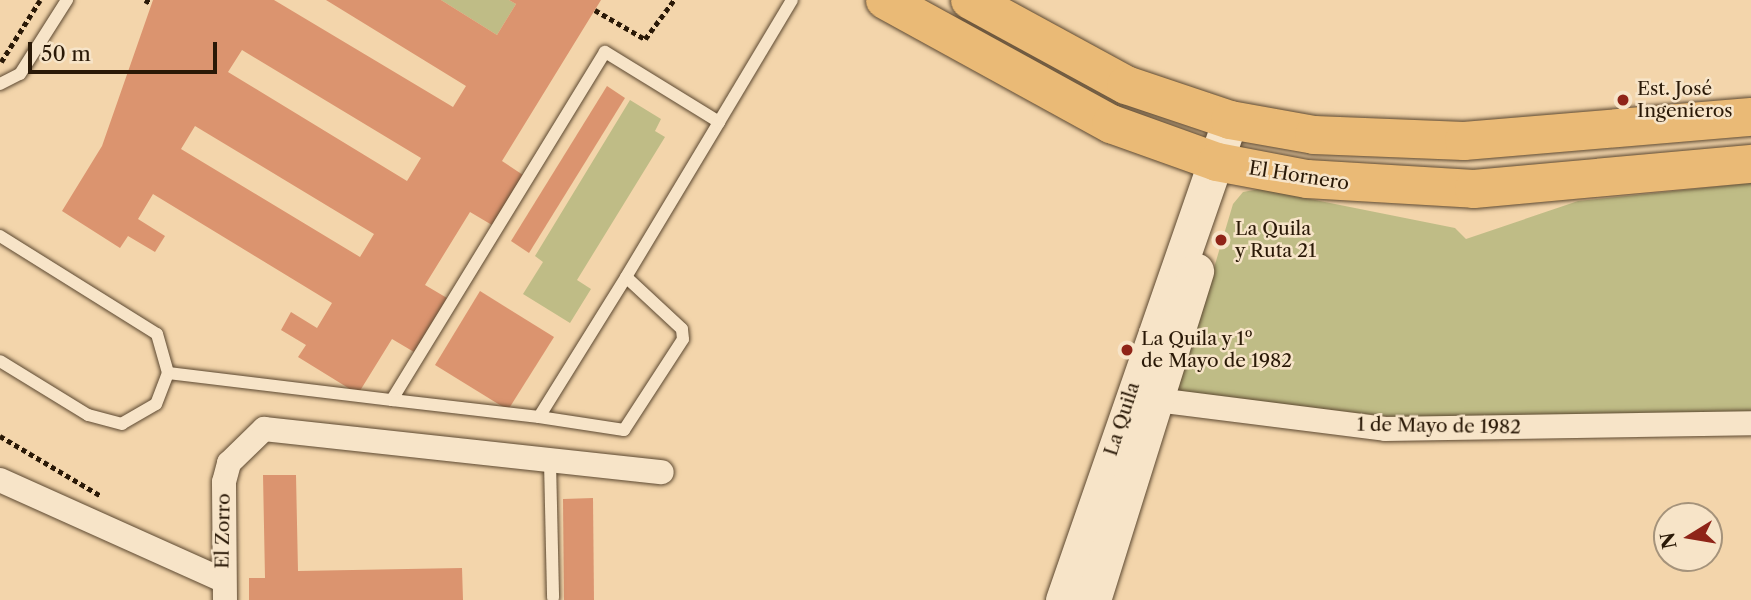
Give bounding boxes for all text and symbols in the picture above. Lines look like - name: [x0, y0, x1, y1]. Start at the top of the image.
- scale bar: [32, 28, 220, 72]
- text: 50 m: [41, 41, 91, 66]
- place label: Est. José Ingenieros: [1637, 78, 1733, 122]
- marker: Est. José Ingenieros: [1615, 92, 1631, 108]
- street label: El Hornero: [1247, 157, 1351, 195]
- place label: La Quila y Ruta 21: [1235, 218, 1317, 262]
- marker: La Quila y Ruta 21: [1213, 232, 1229, 248]
- place label: La Quila y 1º de Mayo de 1982: [1141, 328, 1292, 372]
- marker: La Quila y 1º de Mayo de 1982: [1119, 342, 1135, 358]
- street label: La Quila: [1099, 379, 1145, 459]
- street label: 1 de Mayo de 1982: [1357, 413, 1521, 439]
- street label: El Zorro: [211, 493, 235, 569]
- north arrow: [1653, 502, 1723, 572]
- text: N: [1656, 530, 1682, 551]

